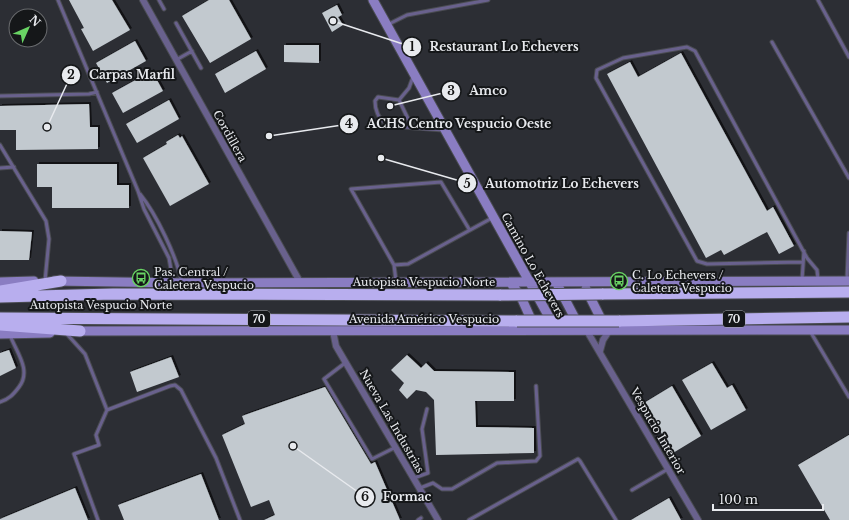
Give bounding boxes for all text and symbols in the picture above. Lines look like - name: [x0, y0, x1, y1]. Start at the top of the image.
- north arrow: [8, 8, 48, 48]
- text: N: [26, 12, 44, 30]
- callout: Restaurant Lo Echevers: [402, 35, 587, 59]
- text: 1: [409, 39, 415, 54]
- text: Restaurant Lo Echevers: [429, 39, 579, 54]
- callout: Carpas Marfil: [61, 63, 183, 87]
- text: 2: [67, 67, 75, 82]
- text: Carpas Marfil: [89, 67, 176, 82]
- callout: Amco: [441, 79, 515, 103]
- text: 3: [447, 83, 455, 98]
- text: Amco: [468, 83, 507, 98]
- street label: Cordillera: [210, 108, 250, 165]
- callout: ACHS Centro Vespucio Oeste: [339, 112, 560, 136]
- text: 4: [345, 116, 353, 131]
- text: ACHS Centro Vespucio Oeste: [366, 116, 551, 131]
- callout: Automotriz Lo Echevers: [457, 171, 647, 195]
- text: 5: [463, 176, 471, 191]
- text: Automotriz Lo Echevers: [484, 176, 639, 191]
- street label: Camino Lo Echevers: [498, 210, 568, 320]
- place label: Pas. Central / Caletera Vespucio: [154, 265, 254, 292]
- bus stop icon: Pas. Central / Caletera Vespucio: [131, 268, 151, 288]
- place label: C. Lo Echevers / Caletera Vespucio: [632, 268, 732, 295]
- bus stop icon: C. Lo Echevers / Caletera Vespucio: [609, 271, 629, 291]
- street label: Autopista Vespucio Norte: [352, 275, 495, 289]
- street label: Autopista Vespucio Norte: [29, 298, 172, 312]
- road number: 70: [248, 311, 270, 327]
- road number: 70: [723, 311, 745, 327]
- street label: Avenida Américo Vespucio: [348, 312, 499, 326]
- street label: Nueva Las Industrias: [357, 367, 427, 475]
- street label: Vespucio Interior: [627, 384, 689, 478]
- callout: Formac: [355, 485, 439, 509]
- scale bar: [713, 486, 823, 512]
- text: 6: [361, 489, 369, 504]
- text: Formac: [383, 489, 432, 504]
- text: 100 m: [719, 492, 758, 507]

